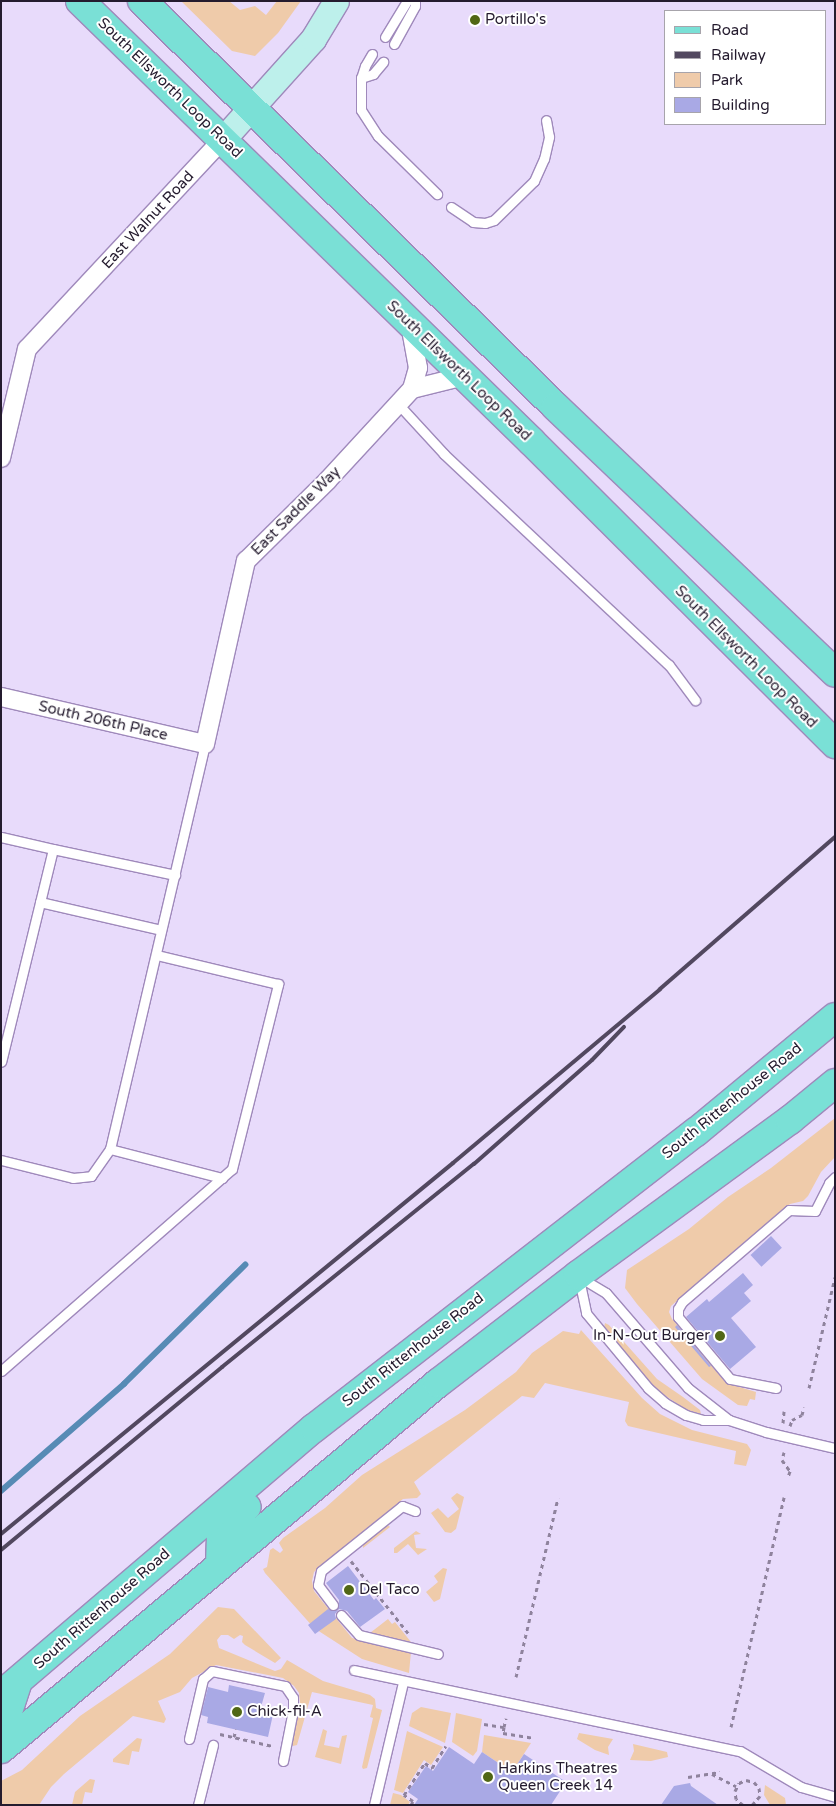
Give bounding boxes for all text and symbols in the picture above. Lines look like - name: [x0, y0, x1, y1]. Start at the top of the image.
- legend: [664, 10, 826, 125]
- place label: Portillo's: [485, 11, 546, 29]
- street label: South Ellsworth Loop Road: [94, 14, 246, 162]
- marker: Portillo's: [469, 14, 481, 26]
- text: Road: [711, 21, 749, 39]
- text: Railway: [711, 46, 766, 64]
- text: Park: [711, 71, 743, 89]
- text: Building: [711, 96, 770, 114]
- street label: East Walnut Road: [98, 167, 198, 273]
- street label: South Ellsworth Loop Road: [383, 297, 535, 445]
- street label: East Saddle Way: [248, 463, 344, 559]
- street label: South Ellsworth Loop Road: [671, 582, 821, 732]
- street label: South 206th Place: [37, 697, 169, 745]
- street label: South Rittenhouse Road: [659, 1039, 805, 1163]
- street label: South Rittenhouse Road: [339, 1289, 487, 1411]
- place label: In-N-Out Burger: [593, 1327, 710, 1345]
- marker: In-N-Out Burger: [714, 1330, 726, 1342]
- street label: South Rittenhouse Road: [30, 1545, 174, 1673]
- place label: Del Taco: [359, 1581, 420, 1599]
- marker: Del Taco: [343, 1584, 355, 1596]
- place label: Chick-fil-A: [247, 1703, 322, 1721]
- marker: Chick-fil-A: [231, 1706, 243, 1718]
- place label: Harkins Theatres Queen Creek 14: [498, 1759, 618, 1794]
- marker: Harkins Theatres Queen Creek 14: [482, 1771, 494, 1783]

